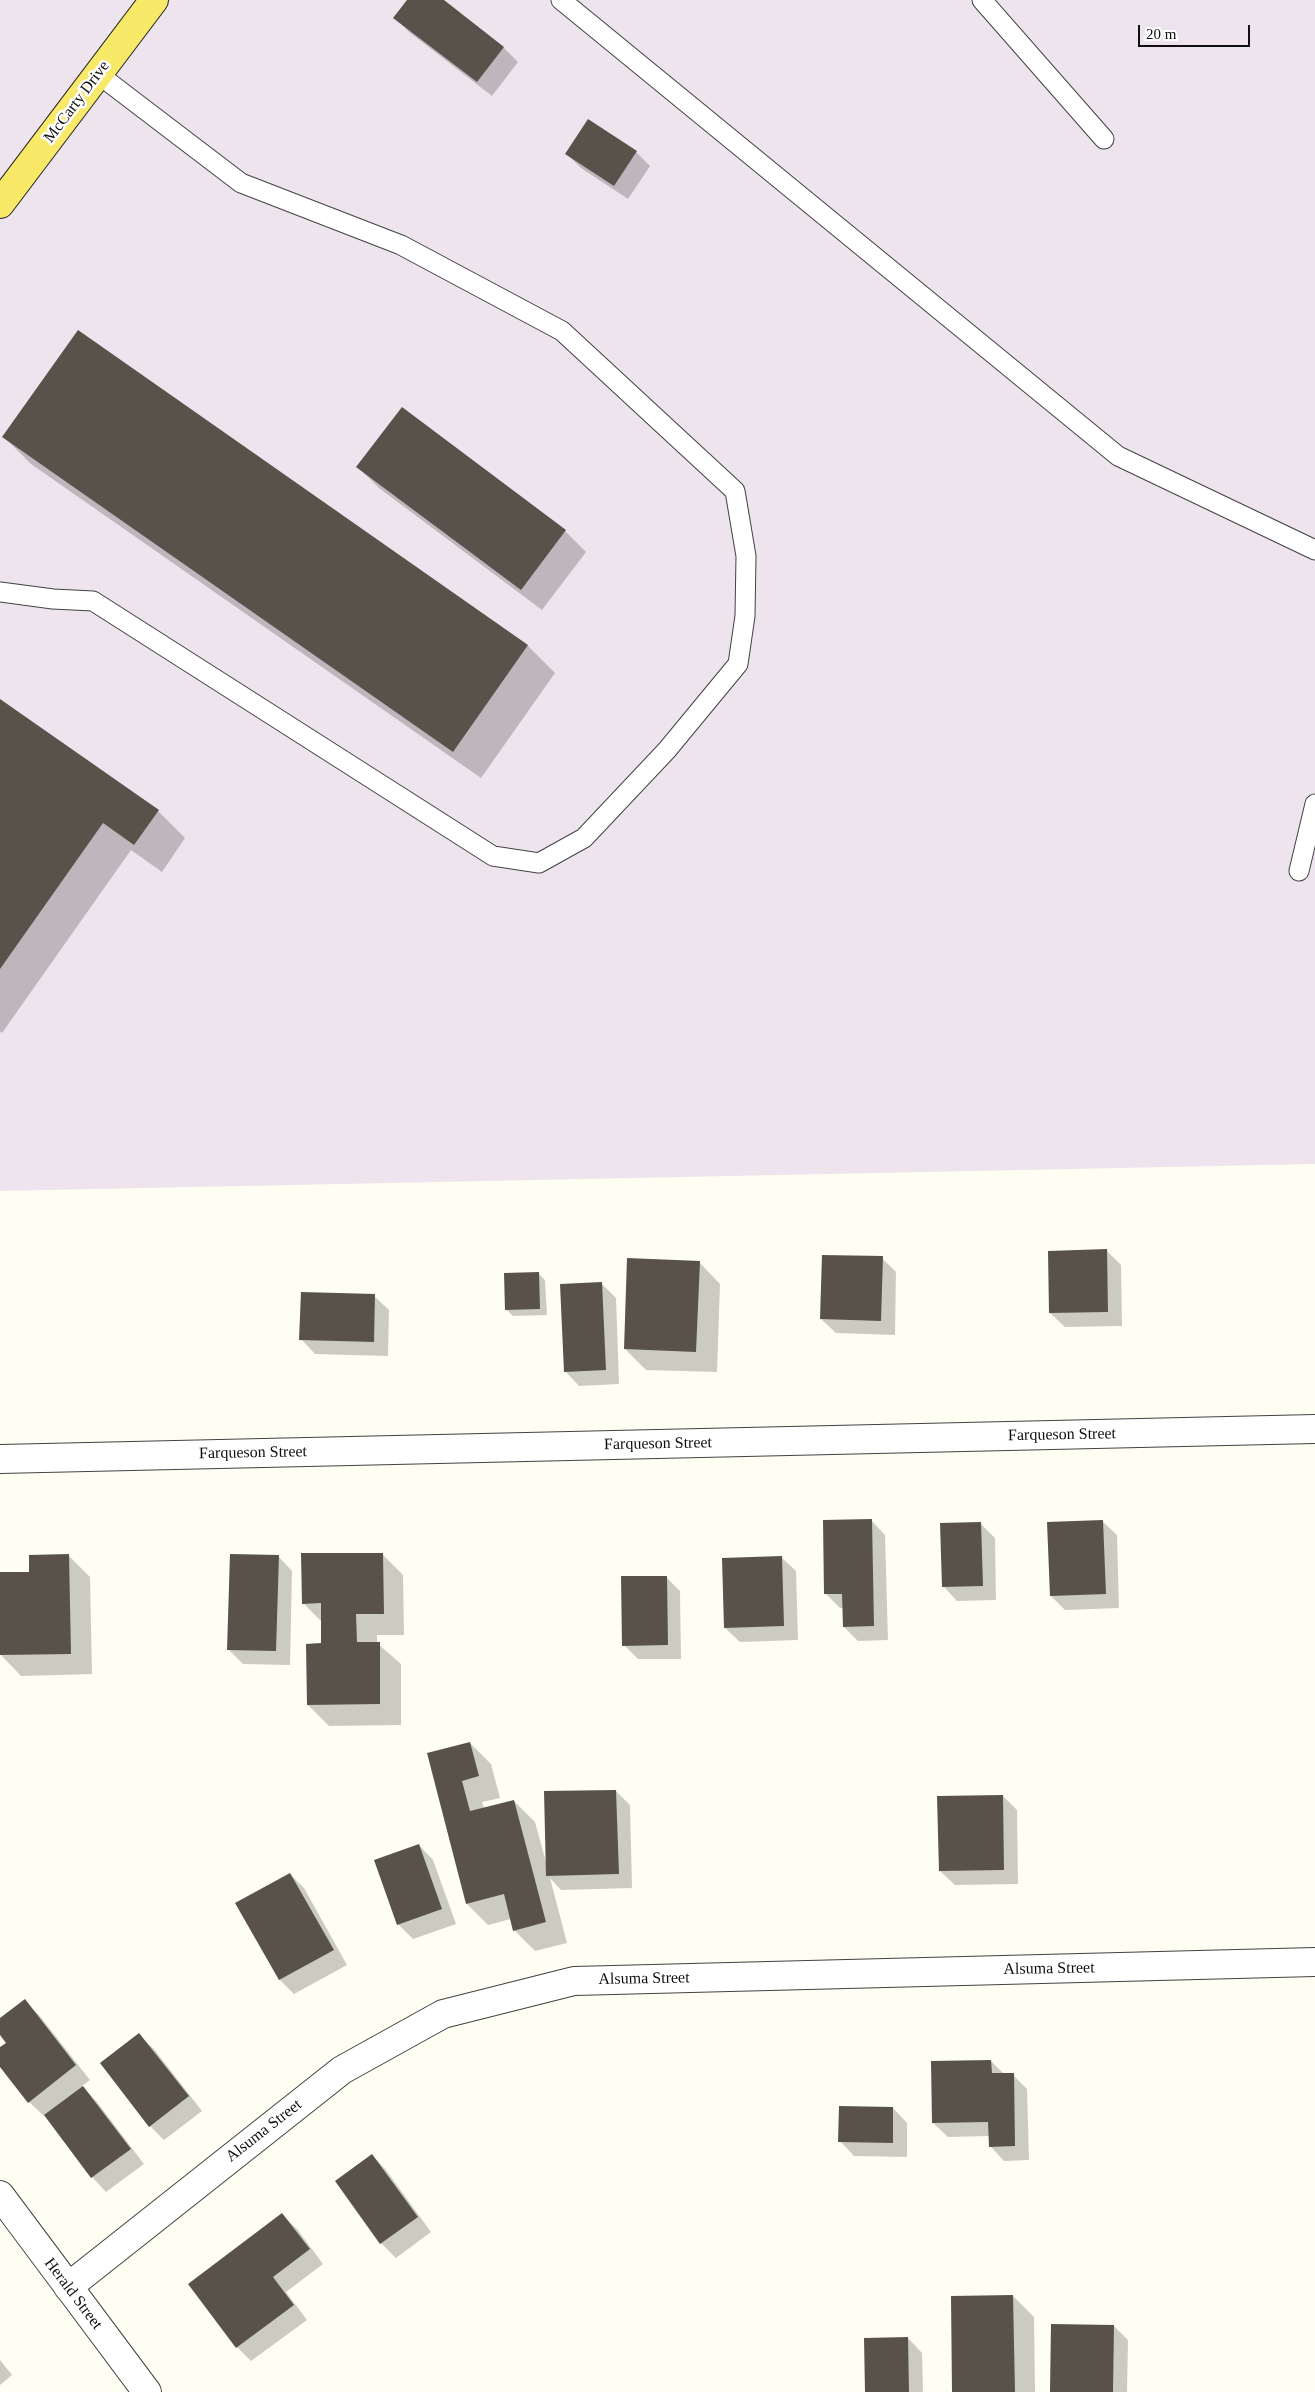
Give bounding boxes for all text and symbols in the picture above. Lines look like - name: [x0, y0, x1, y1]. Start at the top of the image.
- scale bar: [1140, 15, 1252, 47]
- text: 20 m: [1146, 26, 1176, 42]
- street label: McCarty Drive: [40, 57, 114, 147]
- street label: Farqueson Street: [1008, 1424, 1116, 1446]
- street label: Farqueson Street: [604, 1433, 712, 1455]
- street label: Farqueson Street: [199, 1442, 307, 1464]
- street label: Alsuma Street: [1003, 1959, 1095, 1979]
- street label: Alsuma Street: [598, 1969, 690, 1989]
- street label: Alsuma Street: [222, 2095, 306, 2167]
- street label: Herald Street: [40, 2254, 106, 2334]

